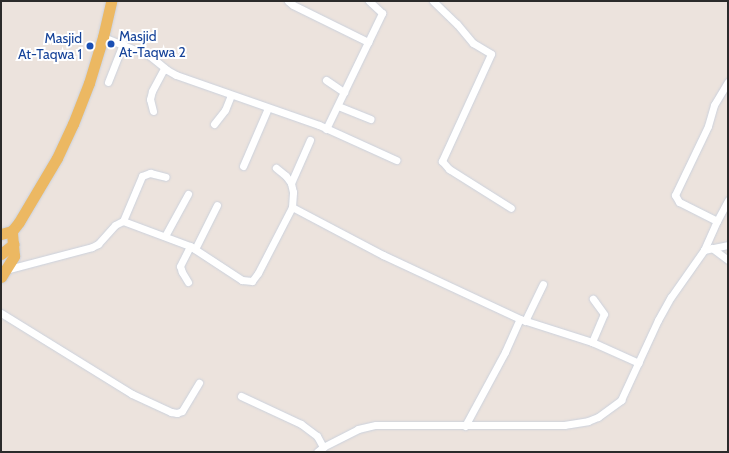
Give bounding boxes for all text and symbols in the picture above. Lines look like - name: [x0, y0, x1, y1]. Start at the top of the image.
- place label: Masjid At-Taqwa 2: [119, 28, 186, 60]
- place label: Masjid At-Taqwa 1: [18, 30, 82, 62]
- marker: Masjid At-Taqwa 2: [106, 39, 116, 49]
- marker: Masjid At-Taqwa 1: [85, 41, 95, 51]

